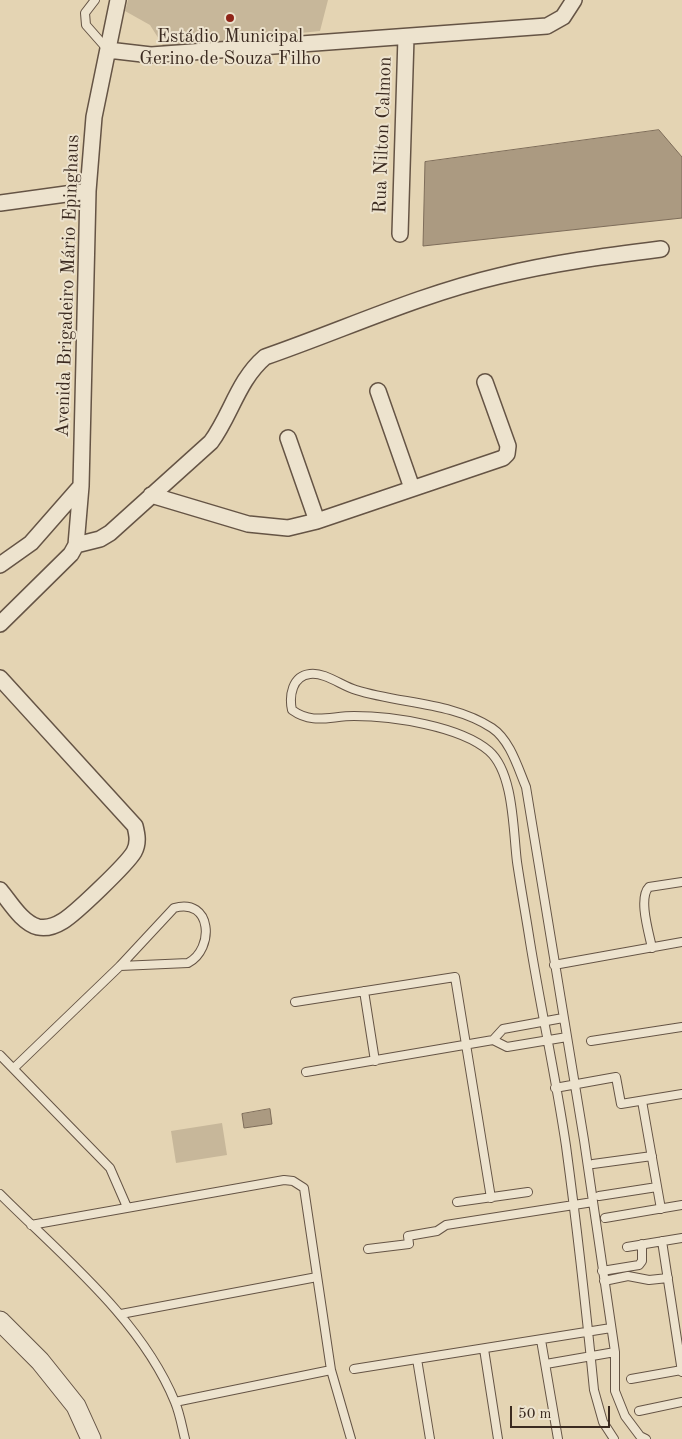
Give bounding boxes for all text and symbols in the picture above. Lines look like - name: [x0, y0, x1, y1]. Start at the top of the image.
- marker: Estádio Municipal Gerino de Souza Filho: [224, 12, 236, 24]
- place label: Estádio Municipal Gerino de Souza Filho: [139, 26, 321, 70]
- street label: Rua Nilton Calmon: [369, 56, 397, 214]
- street label: Avenida Brigadeiro Mário Epinghaus: [51, 134, 85, 438]
- scale bar: [512, 1396, 612, 1428]
- text: 50 m: [518, 1407, 552, 1422]

